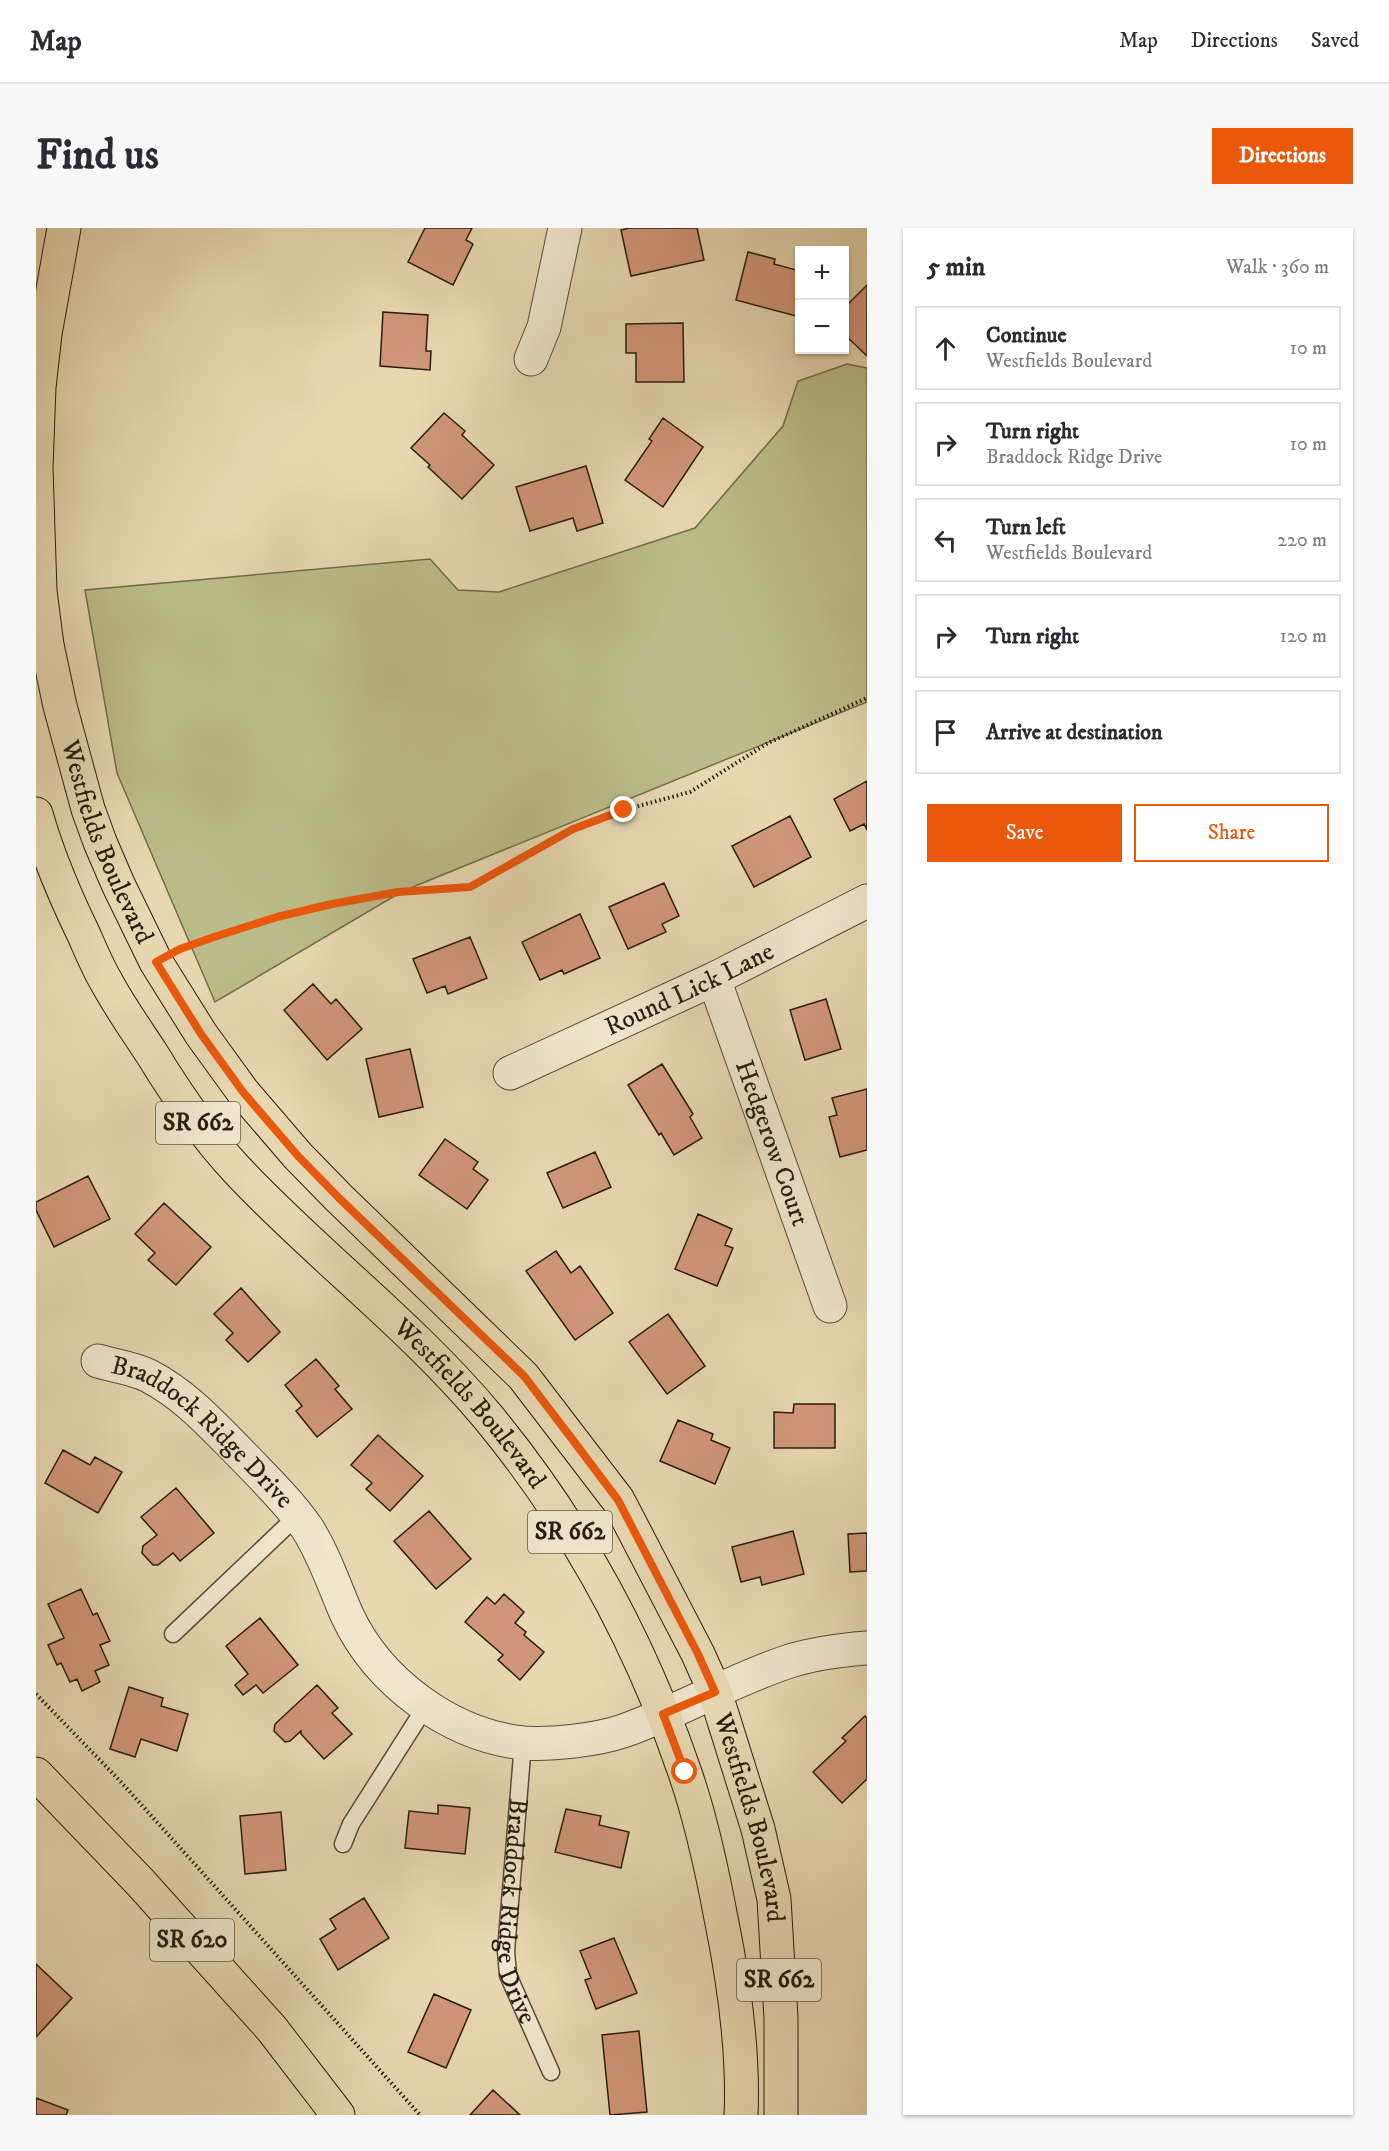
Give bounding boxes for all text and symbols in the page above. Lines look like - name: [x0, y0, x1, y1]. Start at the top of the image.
- text: Map: [30, 24, 82, 59]
- text: Map: [1119, 28, 1158, 54]
- text: Directions: [1191, 28, 1278, 54]
- text: Saved: [1311, 28, 1359, 54]
- button: Directions: [1212, 128, 1353, 184]
- text: Find us: [36, 130, 159, 182]
- map controls: [795, 246, 849, 354]
- button: +: [795, 246, 849, 300]
- text: 5 min: [927, 251, 985, 284]
- text: Walk · 360 m: [1226, 255, 1329, 280]
- button: −: [795, 300, 849, 354]
- text: Continue: [986, 322, 1067, 349]
- icon: ahead: [929, 332, 962, 365]
- text: 10 m: [1290, 336, 1327, 361]
- text: Westfields Boulevard: [986, 349, 1152, 374]
- text: Turn right: [986, 418, 1079, 445]
- icon: right: [929, 428, 962, 461]
- text: 10 m: [1290, 432, 1327, 457]
- text: Braddock Ridge Drive: [986, 445, 1162, 470]
- text: Turn left: [986, 514, 1066, 541]
- icon: left: [929, 524, 962, 557]
- text: 220 m: [1277, 528, 1327, 553]
- text: Westfields Boulevard: [986, 541, 1152, 566]
- icon: right: [929, 620, 962, 653]
- text: Turn right: [986, 623, 1079, 650]
- text: 120 m: [1280, 624, 1327, 649]
- icon: arrive: [929, 716, 962, 749]
- text: Arrive at destination: [986, 719, 1163, 746]
- street label: Westfields Boulevard: [53, 735, 161, 949]
- route end: [610, 796, 636, 822]
- button: Save: [927, 804, 1122, 862]
- button: Share: [1134, 804, 1329, 862]
- street label: Round Lick Lane: [600, 935, 780, 1044]
- street label: Hedgerow Court: [728, 1056, 817, 1230]
- road number: SR 662: [156, 1102, 240, 1144]
- street label: Westfields Boulevard: [386, 1310, 554, 1495]
- street label: Braddock Ridge Drive: [108, 1349, 301, 1515]
- road number: SR 662: [528, 1511, 612, 1553]
- street label: Westfields Boulevard: [706, 1708, 792, 1923]
- route start: [671, 1758, 697, 1784]
- street label: Braddock Ridge Drive: [489, 1797, 544, 2029]
- road number: SR 620: [150, 1919, 234, 1961]
- road number: SR 662: [737, 1959, 821, 2001]

